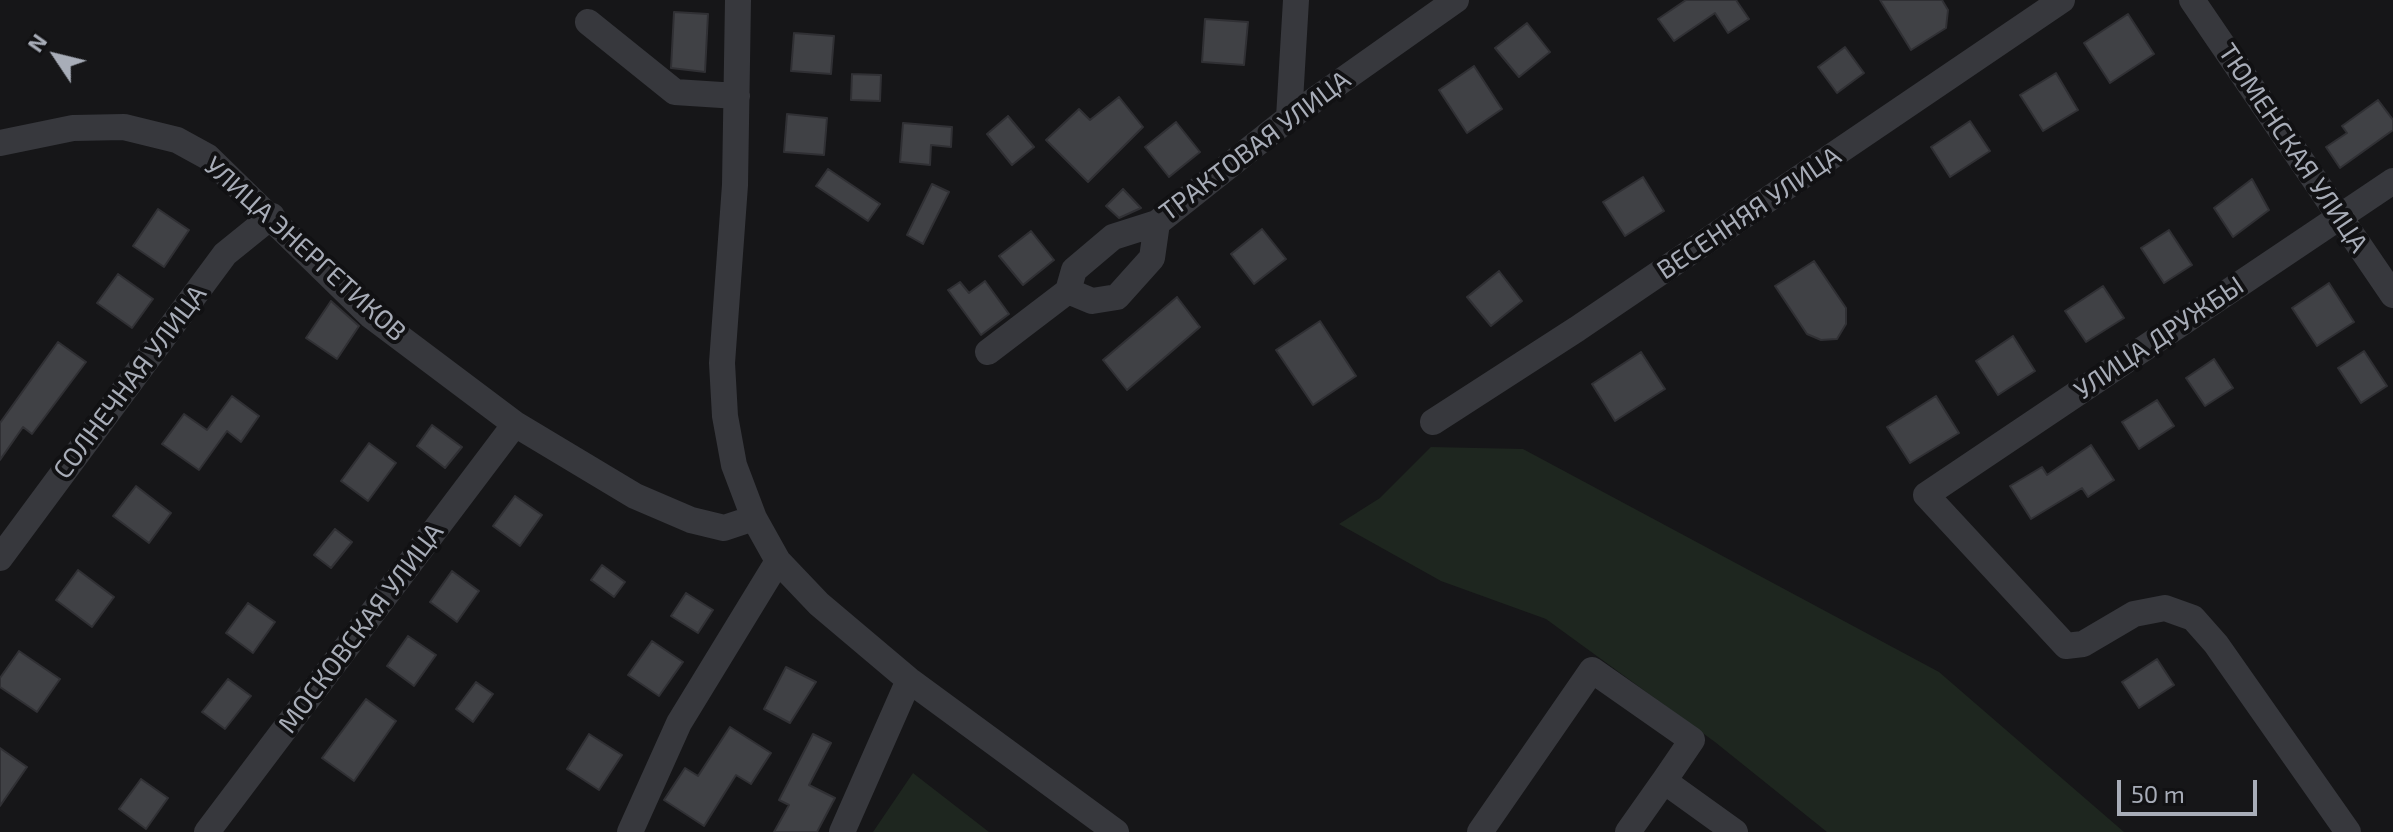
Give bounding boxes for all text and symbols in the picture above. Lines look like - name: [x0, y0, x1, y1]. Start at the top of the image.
- north arrow: [16, 16, 96, 96]
- text: N: [21, 28, 52, 56]
- street label: ТЮМЕНСКАЯ УЛИЦА: [2212, 38, 2374, 258]
- street label: ТРАКТОВАЯ УЛИЦА: [1153, 64, 1357, 228]
- street label: ВЕСЕННЯЯ УЛИЦА: [1651, 140, 1847, 286]
- street label: УЛИЦА ЭНЕРГЕТИКОВ: [198, 150, 412, 348]
- street label: УЛИЦА ДРУЖБЫ: [2068, 270, 2250, 406]
- street label: СОЛНЕЧНАЯ УЛИЦА: [47, 279, 213, 485]
- street label: МОСКОВСКАЯ УЛИЦА: [272, 517, 450, 739]
- scale bar: [2121, 764, 2261, 814]
- text: 50 m: [2131, 779, 2185, 808]

